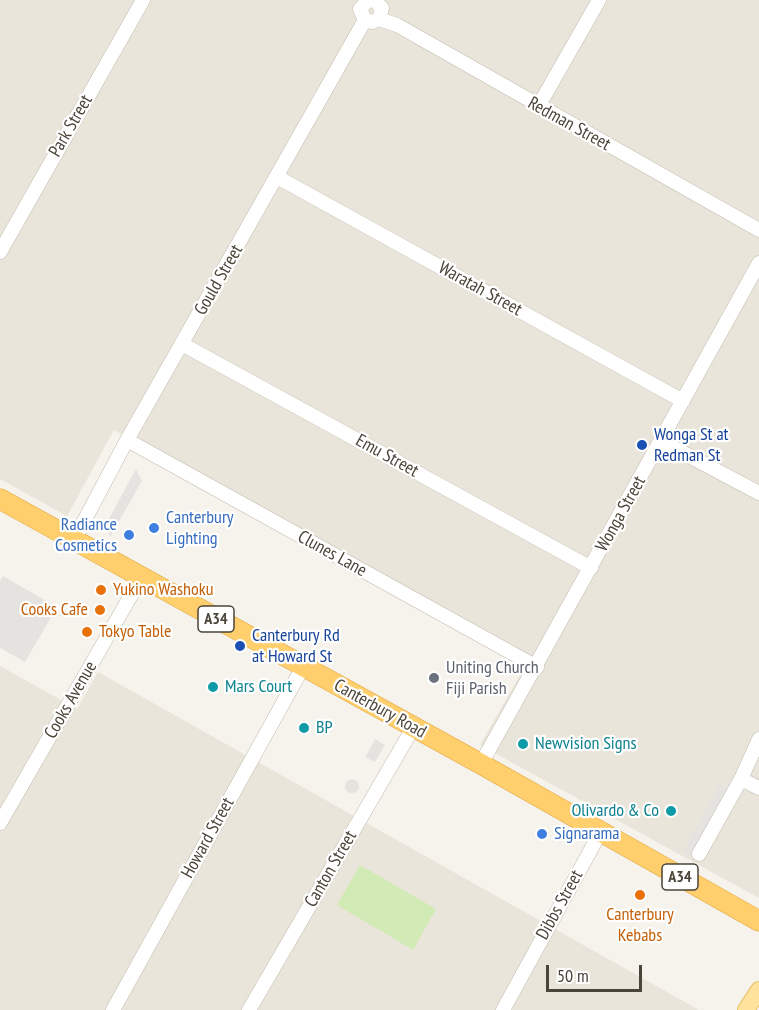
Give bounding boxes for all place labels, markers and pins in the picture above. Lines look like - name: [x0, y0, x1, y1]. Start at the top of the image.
- place label: Wonga St at Redman St: [654, 424, 729, 466]
- marker: Wonga St at Redman St: [635, 438, 649, 452]
- place label: Canterbury Lighting: [166, 507, 234, 550]
- place label: Radiance Cosmetics: [55, 514, 117, 556]
- marker: Canterbury Lighting: [147, 521, 161, 535]
- marker: Radiance Cosmetics: [122, 528, 136, 542]
- place label: Yukino Washoku: [113, 579, 214, 601]
- marker: Yukino Washoku: [94, 583, 108, 597]
- place label: Cooks Cafe: [21, 599, 88, 621]
- marker: Cooks Cafe: [93, 603, 107, 617]
- place label: Tokyo Table: [99, 621, 171, 643]
- marker: Tokyo Table: [80, 625, 94, 639]
- place label: Canterbury Rd at Howard St: [252, 625, 340, 668]
- marker: Canterbury Rd at Howard St: [233, 639, 247, 653]
- place label: Uniting Church Fiji Parish: [446, 657, 539, 700]
- marker: Uniting Church Fiji Parish: [427, 671, 441, 685]
- place label: Mars Court: [225, 676, 292, 698]
- marker: Mars Court: [206, 680, 220, 694]
- place label: BP: [316, 717, 333, 739]
- marker: BP: [297, 721, 311, 735]
- place label: Newvision Signs: [535, 733, 637, 755]
- marker: Newvision Signs: [516, 737, 530, 751]
- place label: Olivardo & Co: [571, 800, 659, 822]
- marker: Olivardo & Co: [664, 804, 678, 818]
- place label: Signarama: [554, 823, 620, 845]
- marker: Signarama: [535, 827, 549, 841]
- marker: Canterbury Kebabs: [633, 888, 647, 902]
- place label: Canterbury Kebabs: [606, 904, 674, 946]

